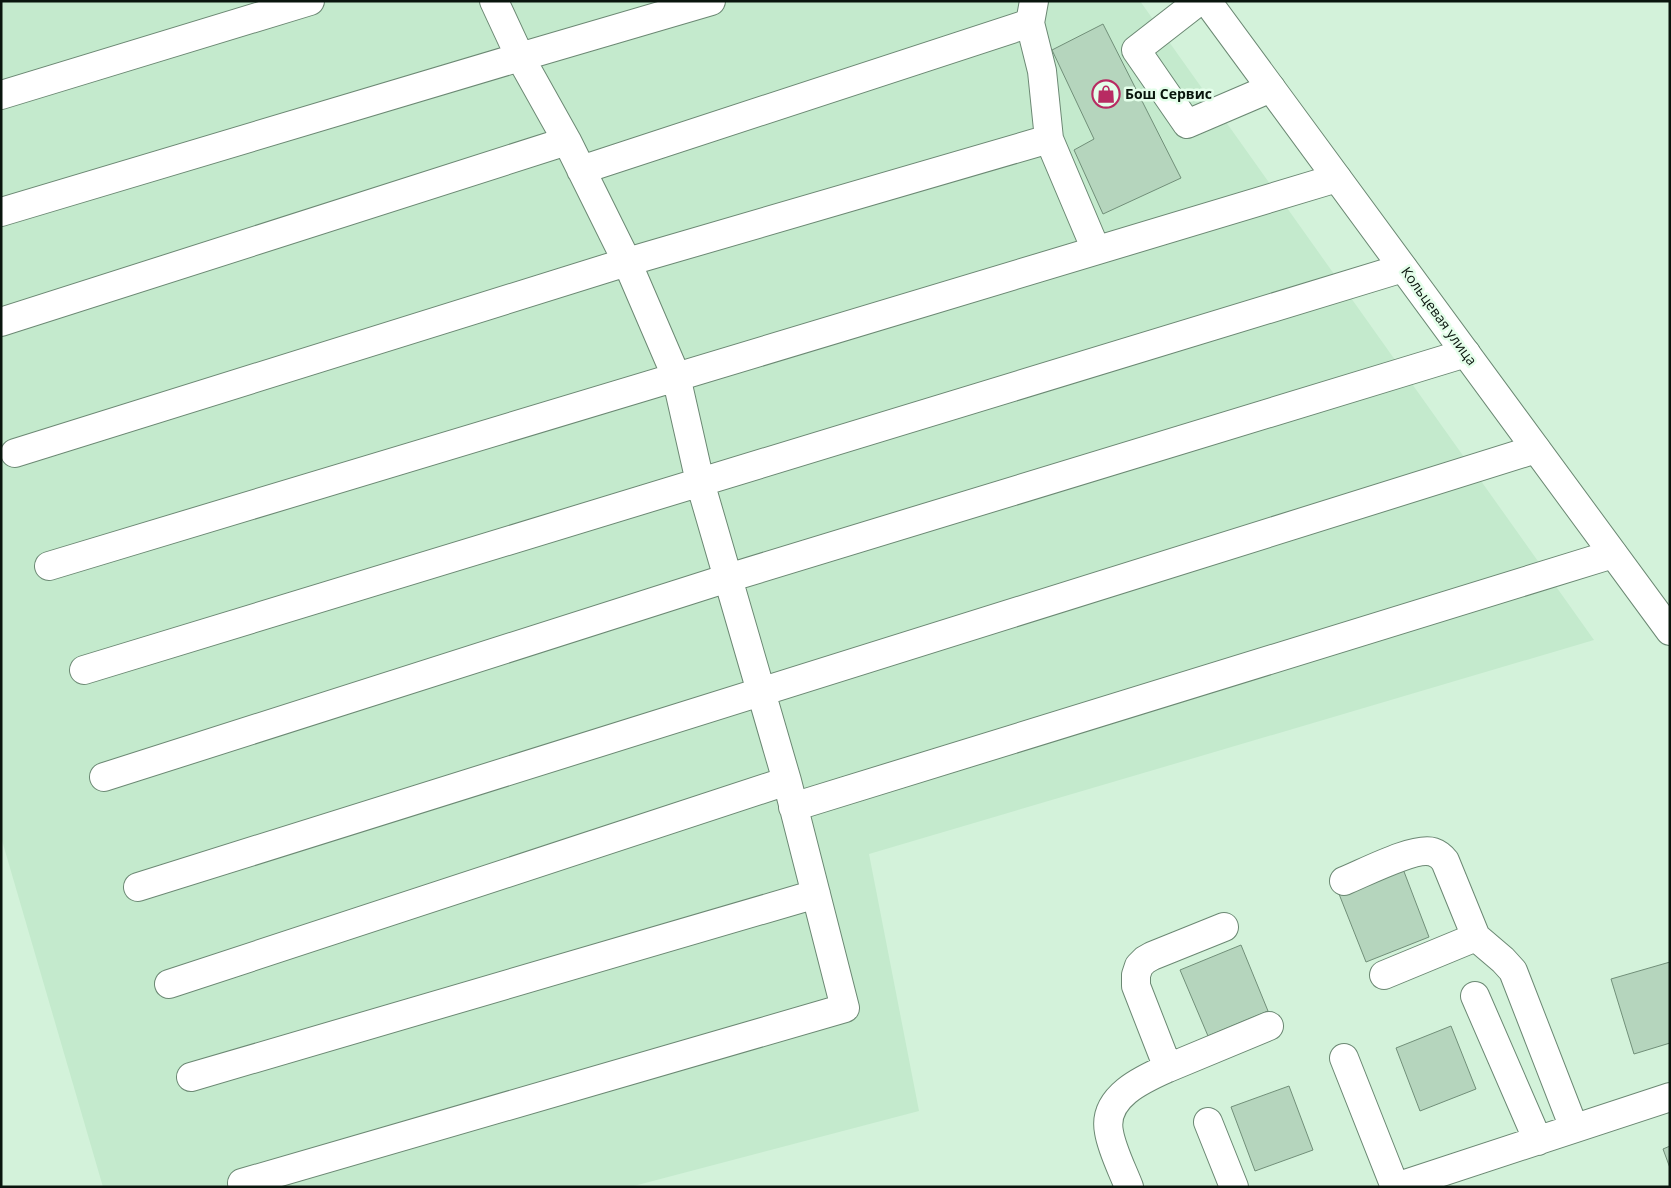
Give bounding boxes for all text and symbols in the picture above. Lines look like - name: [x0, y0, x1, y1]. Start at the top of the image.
- shop icon: Бош Сервис: [1091, 79, 1121, 109]
- place label: Бош Сервис: [1125, 84, 1212, 103]
- street label: Кольцевая улица: [1397, 263, 1482, 369]

